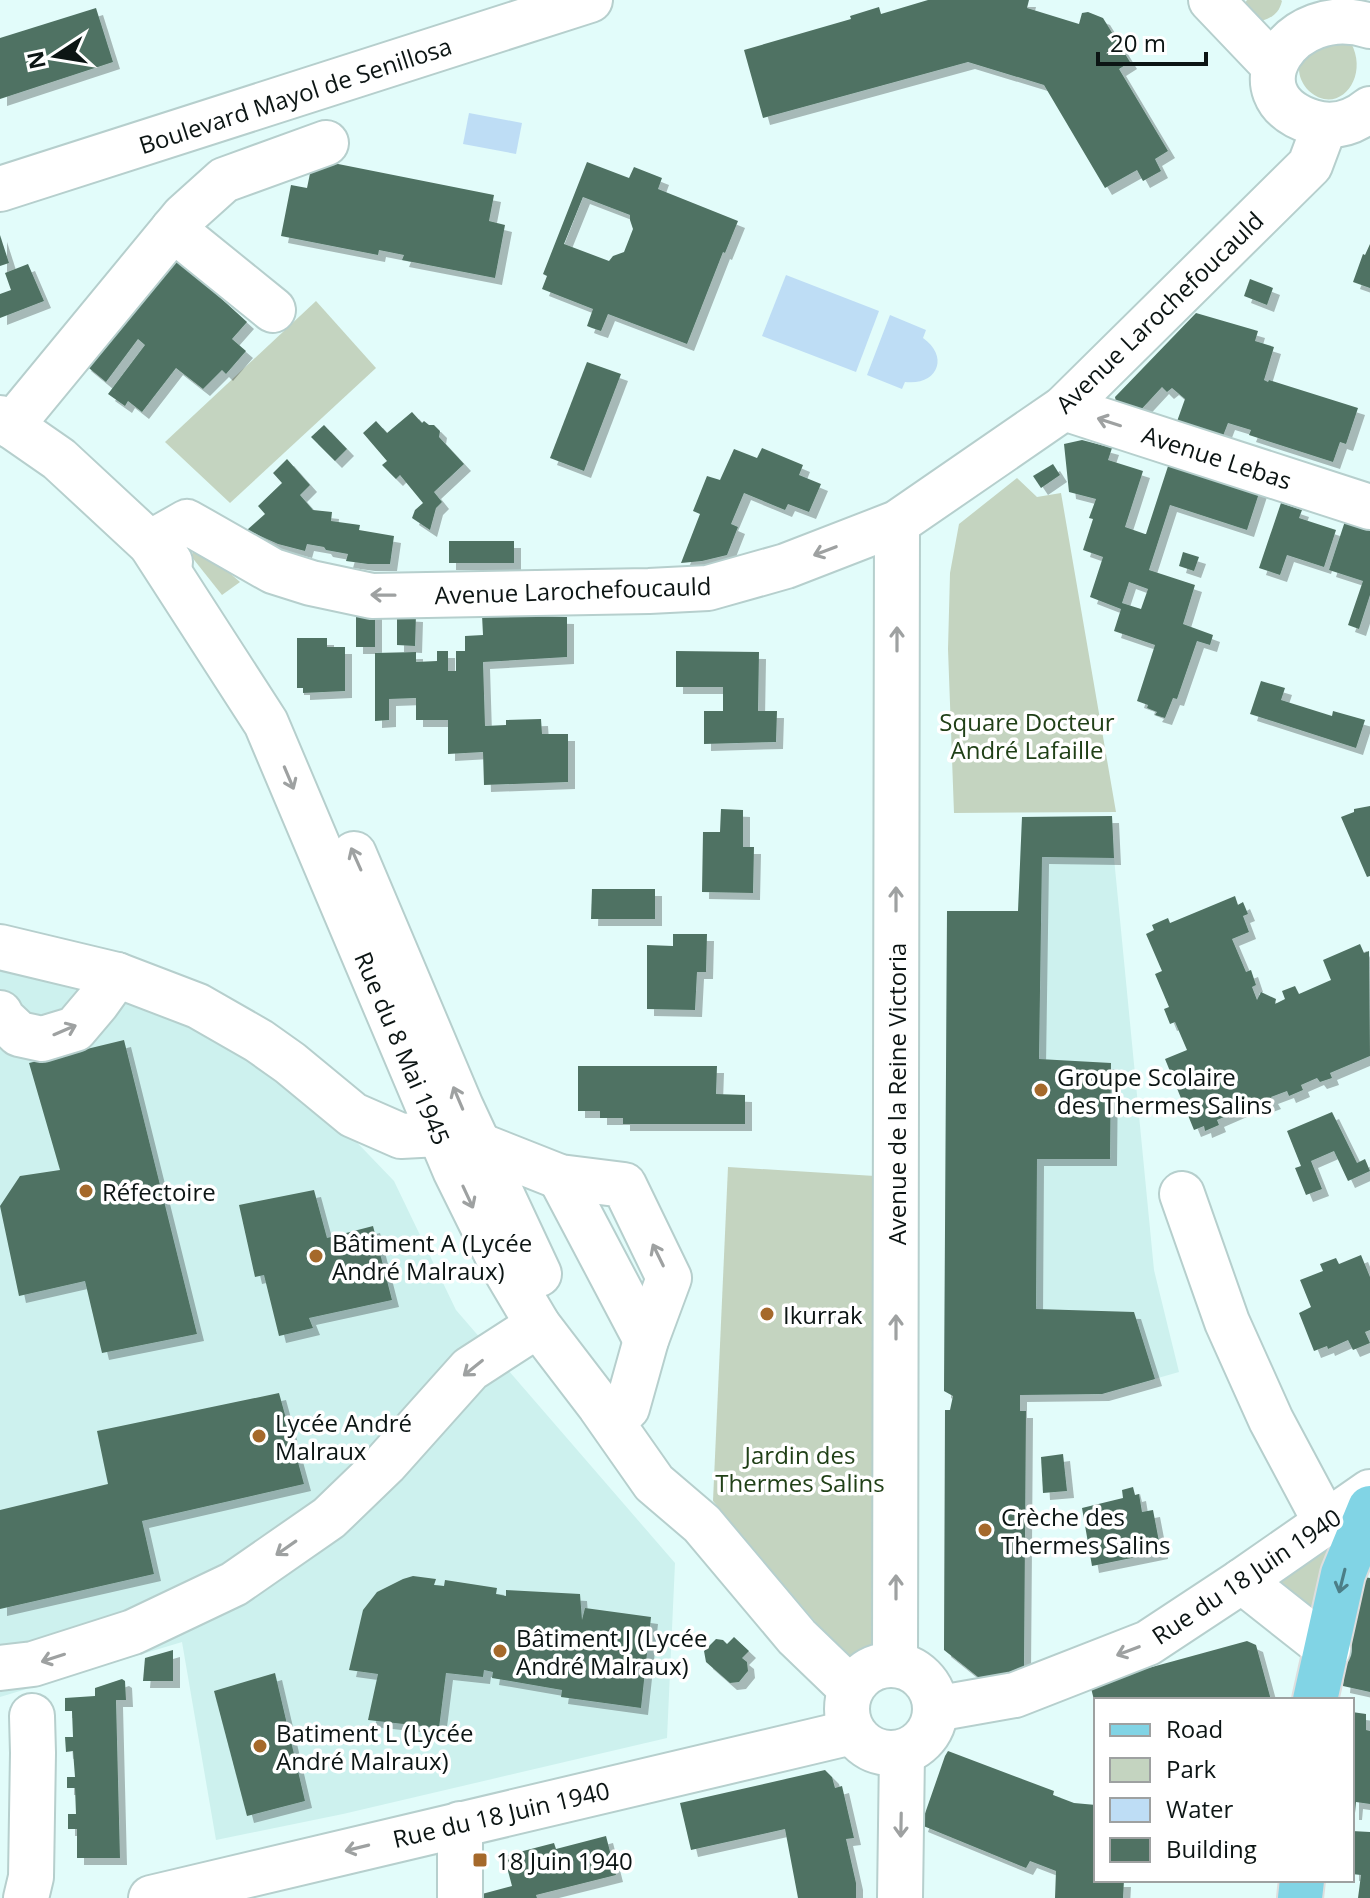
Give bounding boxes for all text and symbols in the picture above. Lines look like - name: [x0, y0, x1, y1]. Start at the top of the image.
- north arrow: [16, 16, 96, 96]
- scale bar: [1098, 16, 1206, 66]
- text: 20 m: [1110, 26, 1166, 59]
- street label: Boulevard Mayol de Senillosa: [134, 29, 456, 161]
- text: N: [19, 48, 52, 72]
- street label: Avenue Larochefoucauld: [1048, 204, 1270, 420]
- one-way arrow: [1097, 414, 1122, 429]
- street label: Avenue Lebas: [1138, 417, 1296, 497]
- one-way arrow: [813, 545, 838, 559]
- street label: Avenue Larochefoucauld: [434, 569, 712, 611]
- one-way arrow: [370, 588, 397, 603]
- one-way arrow: [889, 626, 905, 653]
- park label: Square Docteur André Lafaille: [939, 705, 1115, 766]
- one-way arrow: [283, 765, 297, 790]
- one-way arrow: [347, 847, 362, 871]
- one-way arrow: [888, 886, 904, 913]
- street label: Avenue de la Reine Victoria: [880, 943, 913, 1245]
- street label: Rue du 8 Mai 1945: [347, 946, 459, 1150]
- one-way arrow: [53, 1022, 77, 1037]
- place label: Groupe Scolaire des Thermes Salins: [1057, 1060, 1272, 1121]
- marker: Groupe Scolaire des Thermes Salins: [1032, 1081, 1050, 1099]
- one-way arrow: [449, 1086, 464, 1111]
- place label: Réfectoire: [102, 1175, 216, 1208]
- marker: Réfectoire: [77, 1182, 95, 1200]
- one-way arrow: [461, 1185, 476, 1209]
- place label: Bâtiment A (Lycée André Malraux): [332, 1226, 532, 1287]
- one-way arrow: [650, 1243, 665, 1267]
- marker: Bâtiment A (Lycée André Malraux): [307, 1247, 325, 1265]
- place label: Ikurrak: [783, 1298, 863, 1331]
- marker: Ikurrak: [758, 1305, 776, 1323]
- one-way arrow: [888, 1314, 904, 1341]
- one-way arrow: [463, 1360, 484, 1377]
- place label: Lycée André Malraux: [275, 1406, 412, 1467]
- marker: Lycée André Malraux: [250, 1427, 268, 1445]
- park label: Jardin des Thermes Salins: [715, 1438, 885, 1499]
- place label: Crèche des Thermes Salins: [1001, 1500, 1170, 1561]
- street label: Rue du 18 Juin 1940: [1145, 1500, 1347, 1652]
- marker: Crèche des Thermes Salins: [976, 1521, 994, 1539]
- one-way arrow: [276, 1539, 298, 1556]
- one-way arrow: [1334, 1567, 1349, 1593]
- one-way arrow: [888, 1574, 903, 1601]
- place label: Bâtiment J (Lycée André Malraux): [516, 1621, 707, 1682]
- marker: Bâtiment J (Lycée André Malraux): [491, 1642, 509, 1660]
- one-way arrow: [1116, 1644, 1141, 1659]
- one-way arrow: [40, 1651, 66, 1666]
- legend: [1094, 1698, 1354, 1882]
- text: Road: [1166, 1712, 1223, 1745]
- place label: Batiment L (Lycée André Malraux): [276, 1716, 474, 1777]
- marker: Batiment L (Lycée André Malraux): [251, 1737, 269, 1755]
- text: Park: [1166, 1752, 1217, 1785]
- street label: Rue du 18 Juin 1940: [389, 1773, 613, 1855]
- text: Water: [1166, 1792, 1234, 1825]
- one-way arrow: [893, 1811, 909, 1838]
- text: Building: [1166, 1832, 1257, 1865]
- one-way arrow: [345, 1842, 370, 1857]
- place label: 18 Juin 1940: [496, 1844, 633, 1877]
- marker: 18 Juin 1940: [471, 1851, 489, 1869]

